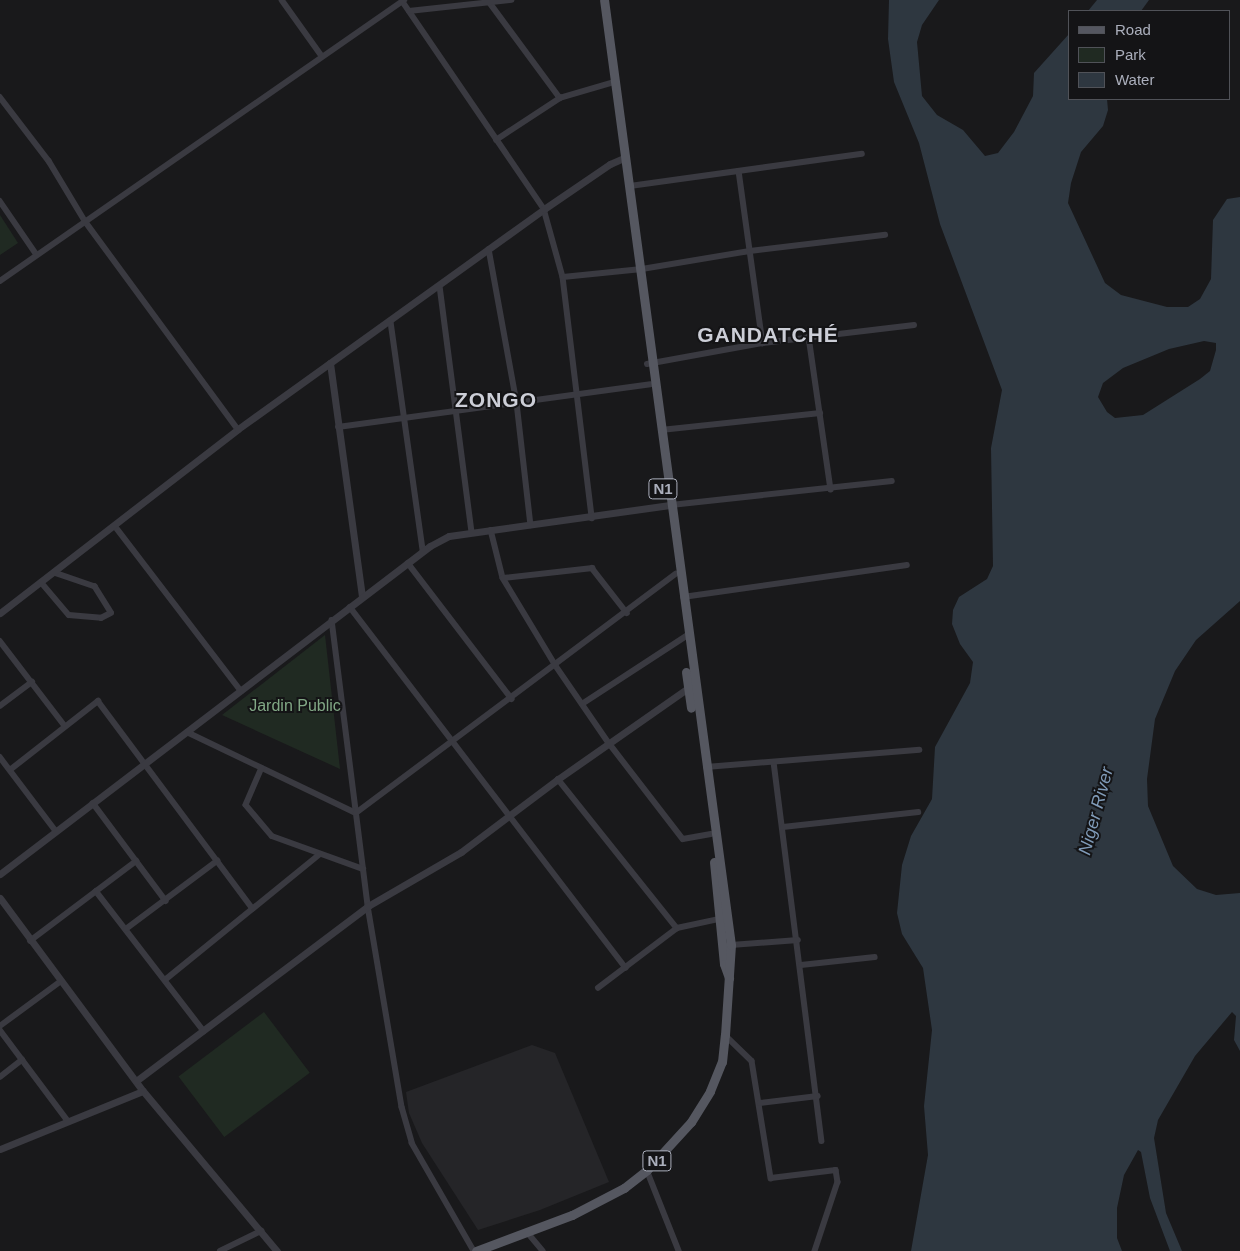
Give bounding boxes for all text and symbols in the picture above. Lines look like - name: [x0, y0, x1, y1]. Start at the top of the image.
- legend: [1068, 10, 1230, 100]
- text: Road: [1115, 21, 1151, 38]
- text: Park: [1115, 46, 1146, 63]
- text: Water: [1115, 71, 1154, 88]
- district label: GANDATCHÉ: [696, 322, 840, 348]
- district label: ZONGO: [454, 387, 538, 413]
- road number: N1: [648, 476, 678, 502]
- park label: Jardin Public: [249, 696, 341, 716]
- water label: Niger River: [1074, 765, 1118, 857]
- road number: N1: [642, 1148, 672, 1174]

